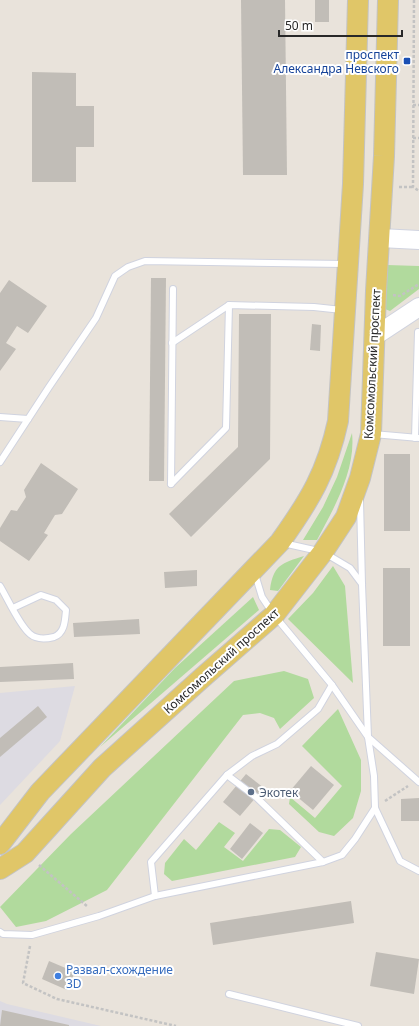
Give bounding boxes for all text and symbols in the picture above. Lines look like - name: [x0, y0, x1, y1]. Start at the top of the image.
- scale bar: [279, 12, 402, 38]
- text: 50 m: [285, 17, 313, 34]
- place label: проспект Александра Невского: [273, 46, 399, 77]
- marker: проспект Александра Невского: [402, 56, 412, 66]
- street label: Комсомольский проспект: [360, 288, 384, 439]
- street label: Комсомольский проспект: [159, 604, 283, 718]
- place label: Экотек: [259, 784, 299, 801]
- marker: Экотек: [246, 787, 256, 797]
- place label: Развал-схождение 3D: [66, 961, 173, 992]
- marker: Развал-схождение 3D: [53, 971, 63, 981]

